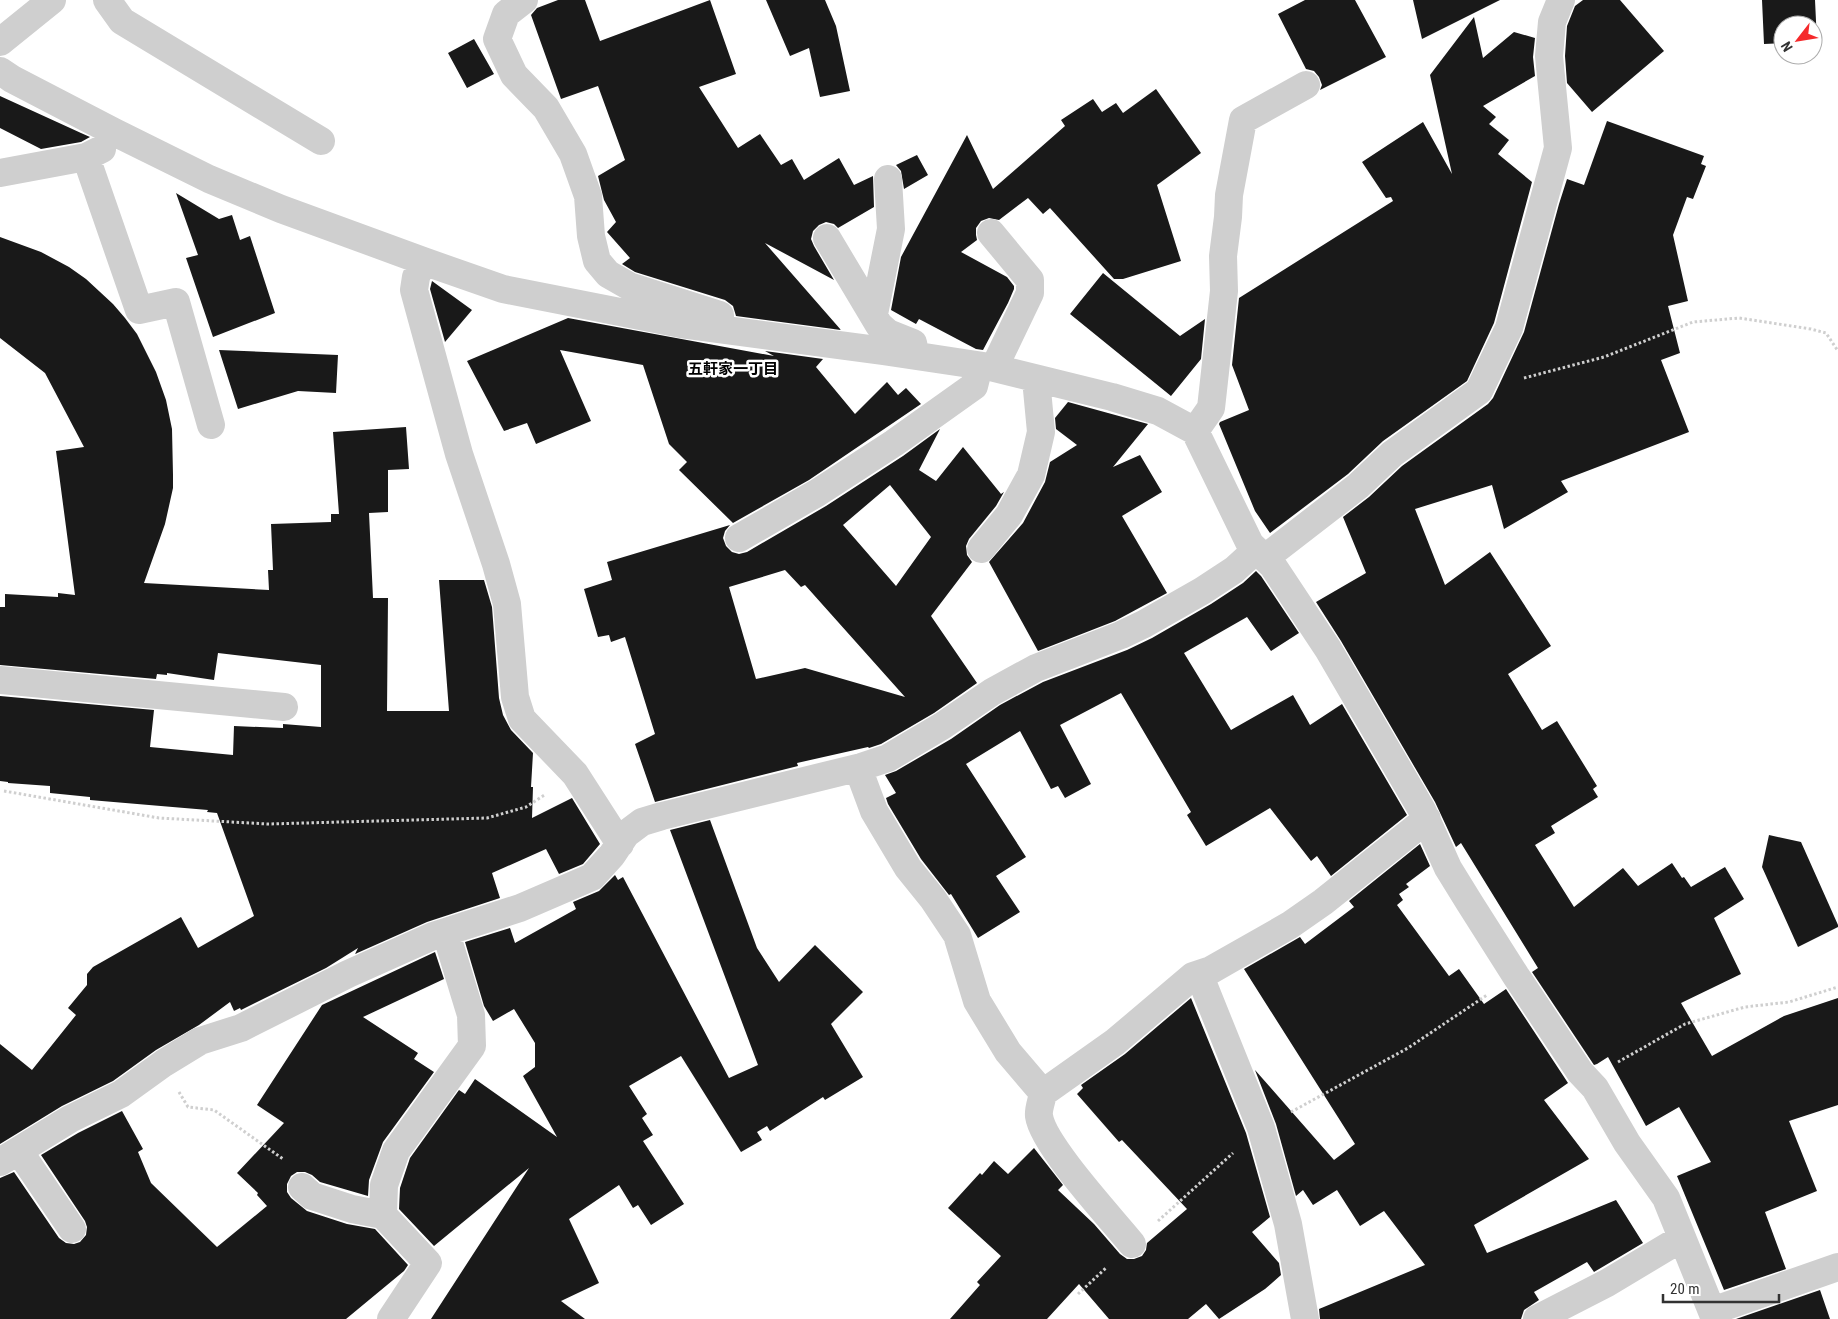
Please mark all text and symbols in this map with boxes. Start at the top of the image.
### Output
north arrow [1773,15,1823,65]
text: N [1778,39,1796,54]
district label: 五軒家一丁目 [688,360,778,378]
scale bar [1663,1272,1779,1304]
text: 20 m [1670,1280,1700,1298]

